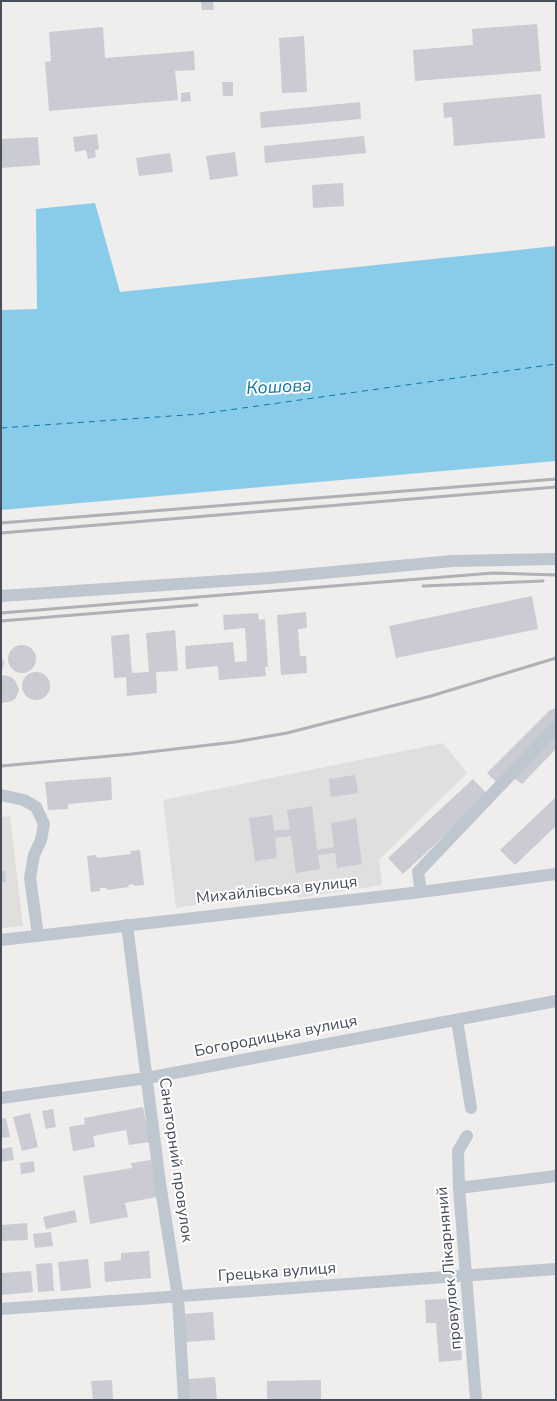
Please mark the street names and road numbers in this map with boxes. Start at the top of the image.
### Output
street label: Михайлівська вулиця [195,873,359,909]
street label: Богородицька вулиця [193,1012,359,1062]
street label: Санаторний провулок [154,1076,196,1244]
street label: провулок Лікарняний [433,1186,467,1350]
street label: Грецька вулиця [217,1259,337,1287]

